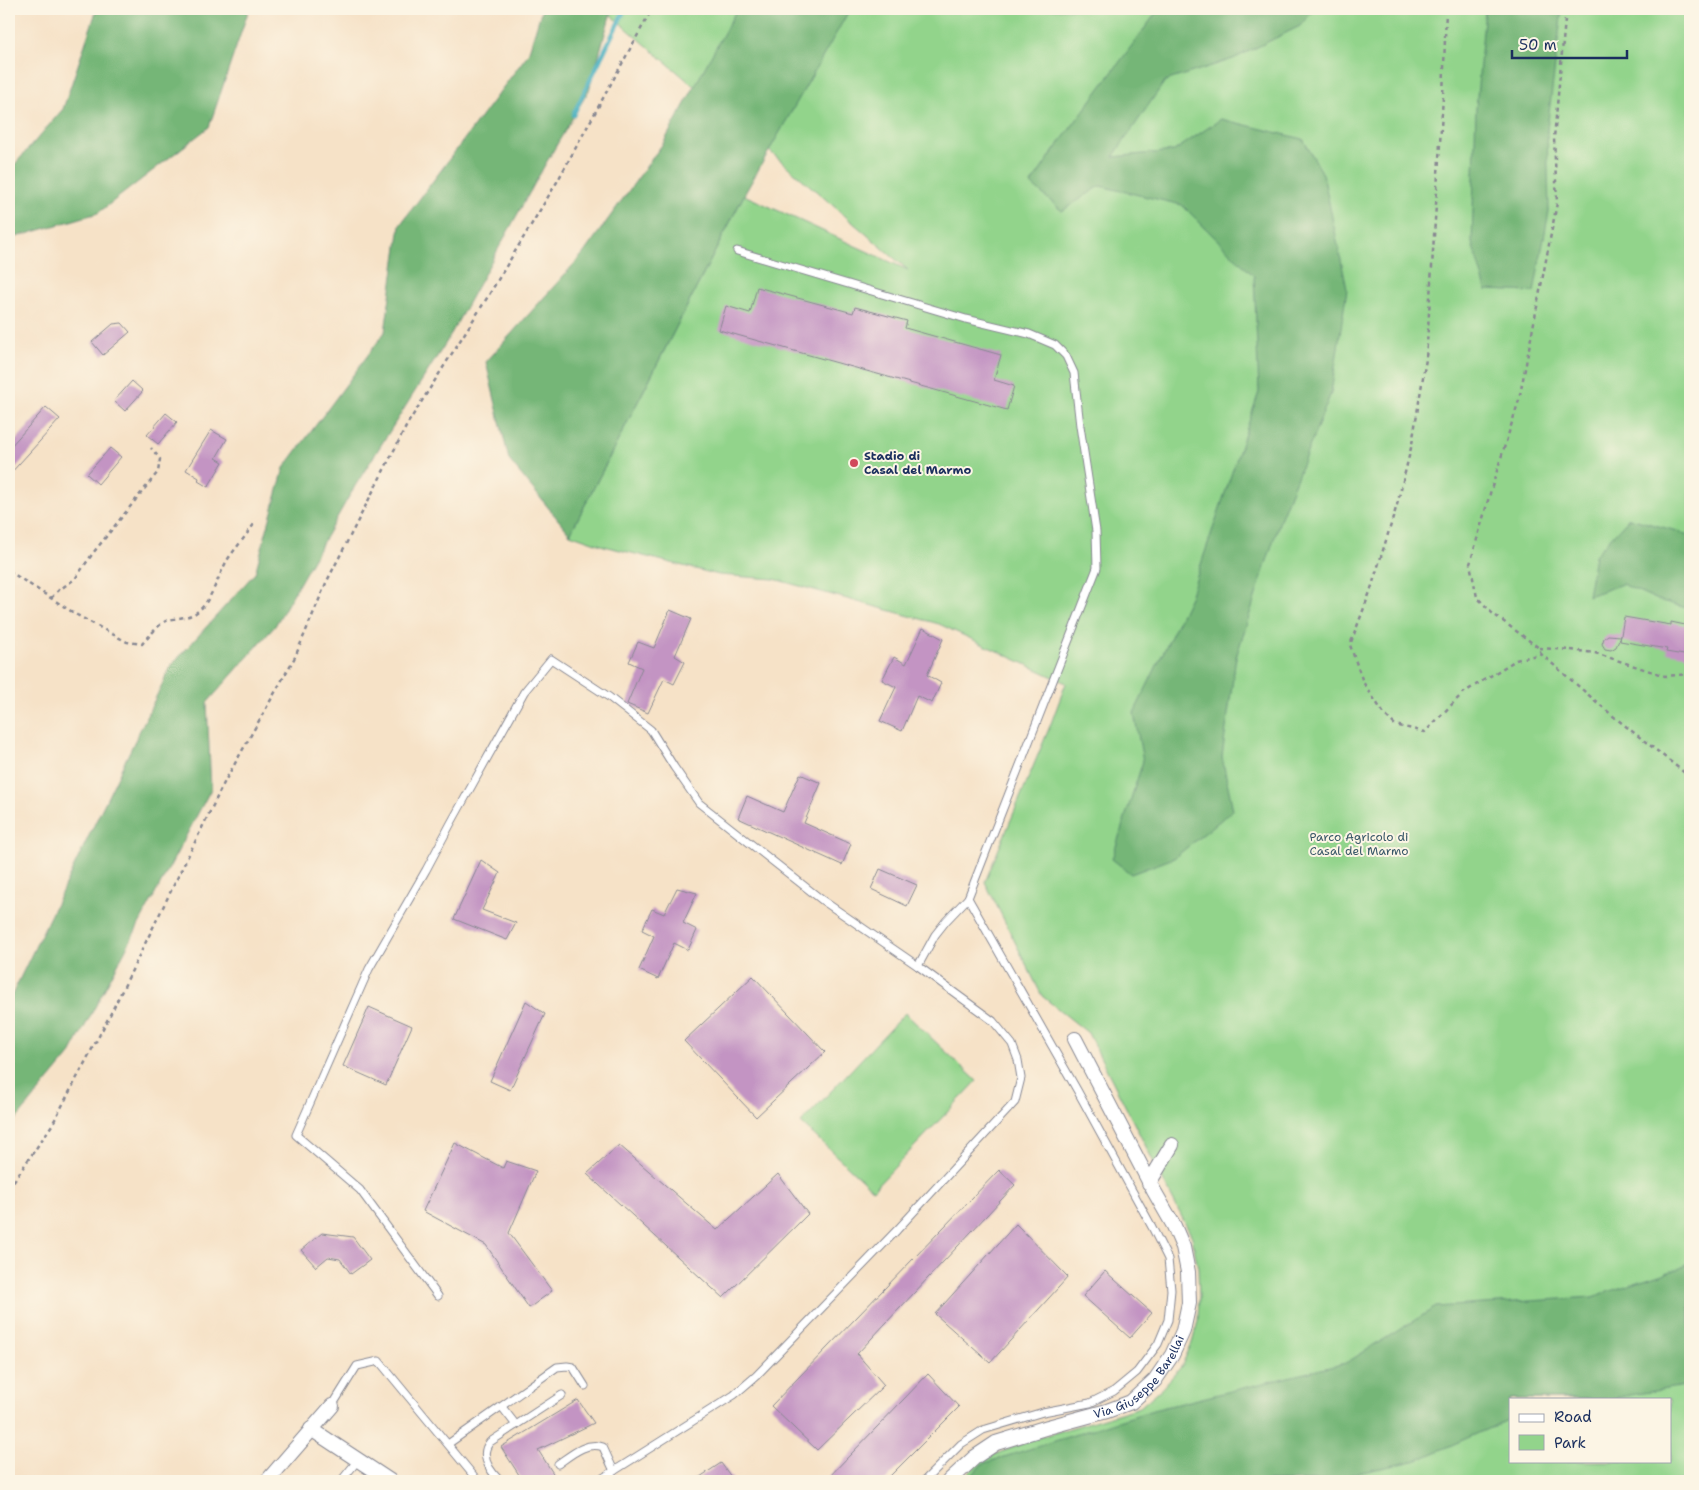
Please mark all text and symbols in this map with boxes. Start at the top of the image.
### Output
scale bar [1512,28,1626,60]
text: 50 m [1519,35,1557,55]
place label: Stadio di Casal del Marmo [864,448,971,478]
marker: Stadio di Casal del Marmo [848,457,860,469]
park label: Parco Agricolo di Casal del Marmo [1309,829,1409,859]
street label: Via Giuseppe Barellai [1092,1333,1188,1422]
legend [1509,1398,1672,1462]
text: Road [1554,1407,1592,1427]
text: Park [1554,1433,1586,1453]

